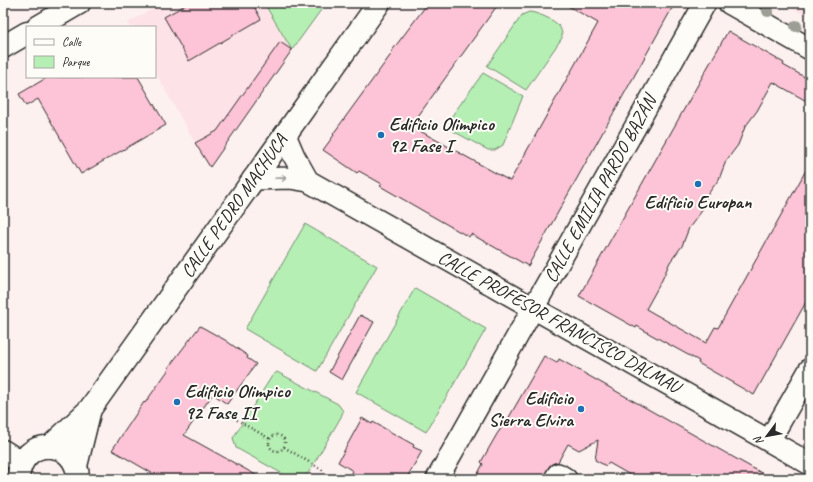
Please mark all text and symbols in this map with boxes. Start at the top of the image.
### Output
legend [26,26,156,78]
text: Calle [62,34,82,50]
text: Parque [62,54,91,70]
street label: CALLE EMILIA PARDO BAZÁN [539,89,663,287]
place label: Edificio Olimpico 92 Fase I [389,112,495,158]
street label: CALLE PEDRO MACHUCA [175,128,293,283]
marker: Edificio Olimpico 92 Fase I [376,130,386,140]
one-way arrow [274,174,287,182]
marker: Edificio Europan [693,179,703,189]
place label: Edificio Europan [644,190,752,214]
street label: CALLE PROFESOR FRANCISCO DALMAU [434,245,687,400]
place label: Edificio Olimpico 92 Fase II [185,379,291,425]
place label: Edificio Sierra Elvira [489,386,574,432]
marker: Edificio Olimpico 92 Fase II [172,397,182,407]
marker: Edificio Sierra Elvira [576,404,586,414]
north arrow [747,416,787,456]
text: N [750,433,766,448]

